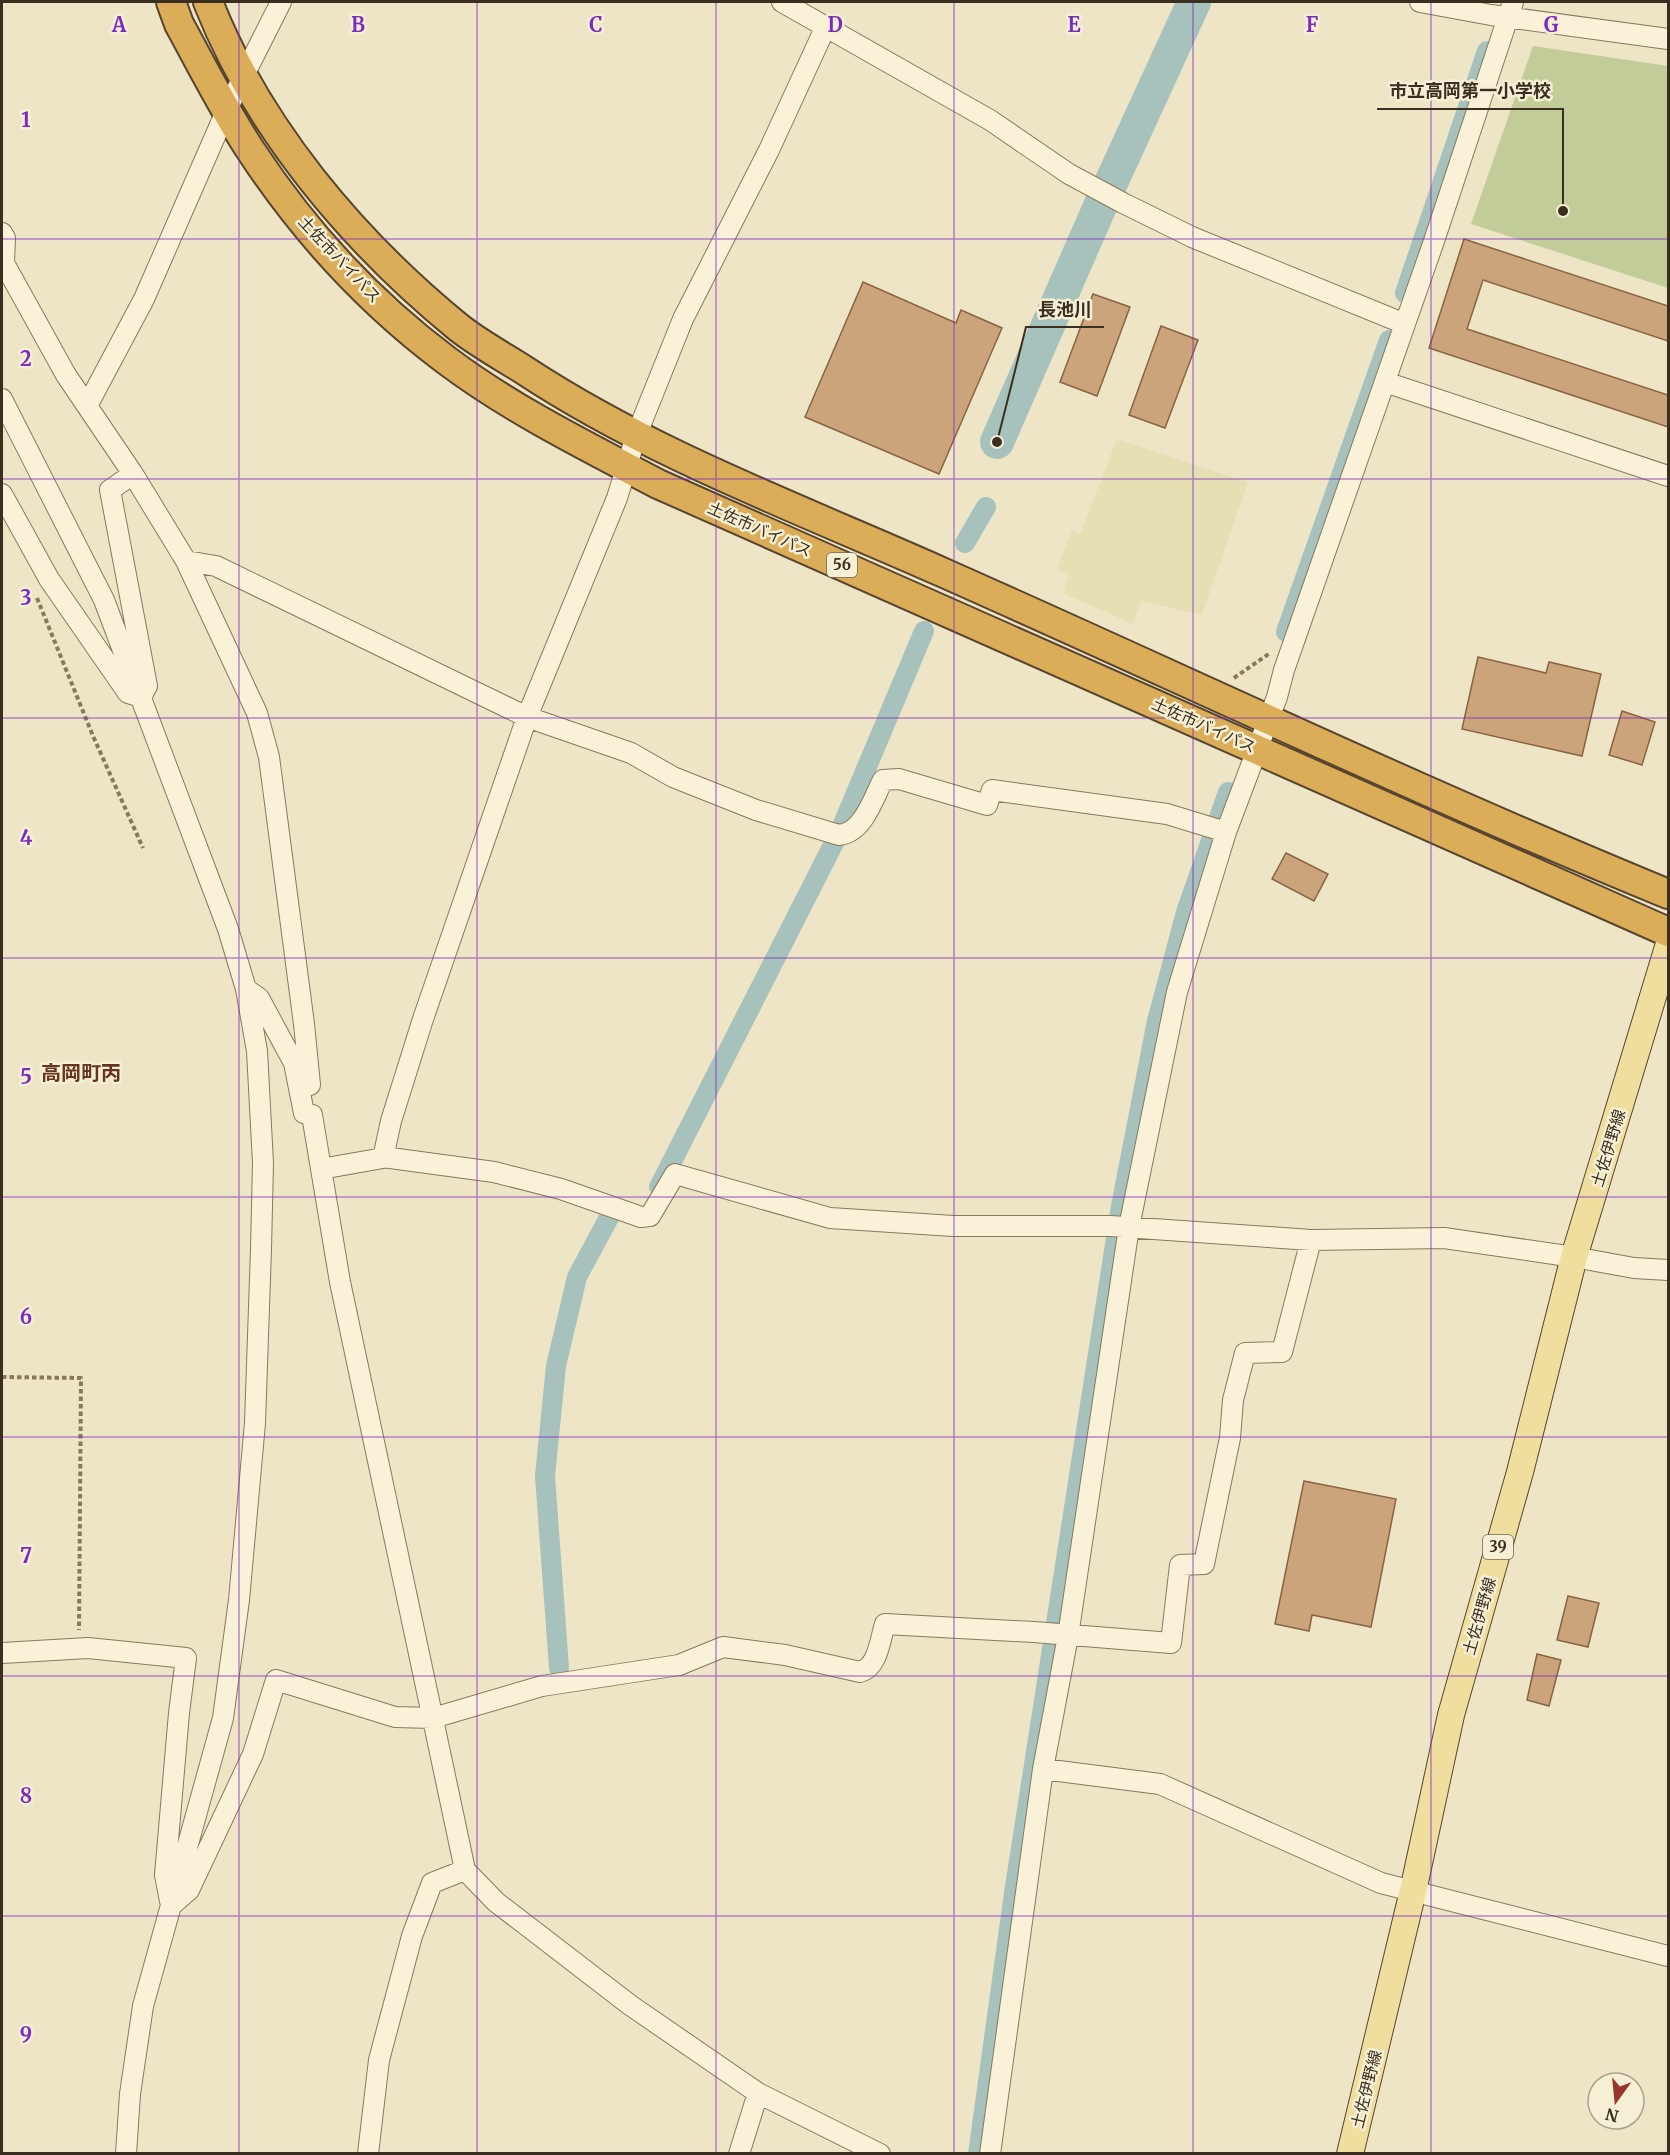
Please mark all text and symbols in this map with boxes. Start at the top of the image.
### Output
text: A [111,12,127,37]
text: B [351,12,365,37]
text: C [589,12,603,37]
text: D [827,12,843,37]
text: E [1067,12,1081,37]
text: F [1306,12,1319,37]
text: G [1544,12,1559,37]
callout: 市立高岡第一小学校 [1377,73,1563,109]
text: 市立高岡第一小学校 [1389,79,1551,102]
text: 1 [21,107,31,132]
street label: 土佐市バイパス [295,211,385,307]
callout: 長池川 [1026,291,1104,327]
text: 長池川 [1038,298,1092,321]
text: 2 [20,346,32,371]
street label: 土佐市バイパス [705,497,815,561]
road number: 56 [827,553,857,577]
text: 3 [20,585,32,610]
street label: 土佐市バイパス [1149,693,1259,757]
text: 4 [20,825,33,850]
district label: 高岡町丙 [41,1060,121,1085]
text: 5 [20,1064,32,1089]
street label: 土佐伊野線 [1587,1107,1629,1189]
text: 6 [20,1304,32,1329]
road number: 39 [1483,1535,1513,1559]
text: 7 [20,1543,32,1568]
street label: 土佐伊野線 [1458,1575,1500,1657]
text: 8 [20,1783,32,1808]
text: 9 [20,2022,32,2047]
street label: 土佐伊野線 [1347,2048,1385,2130]
north arrow [1586,2071,1646,2131]
text: N [1603,2104,1621,2127]

